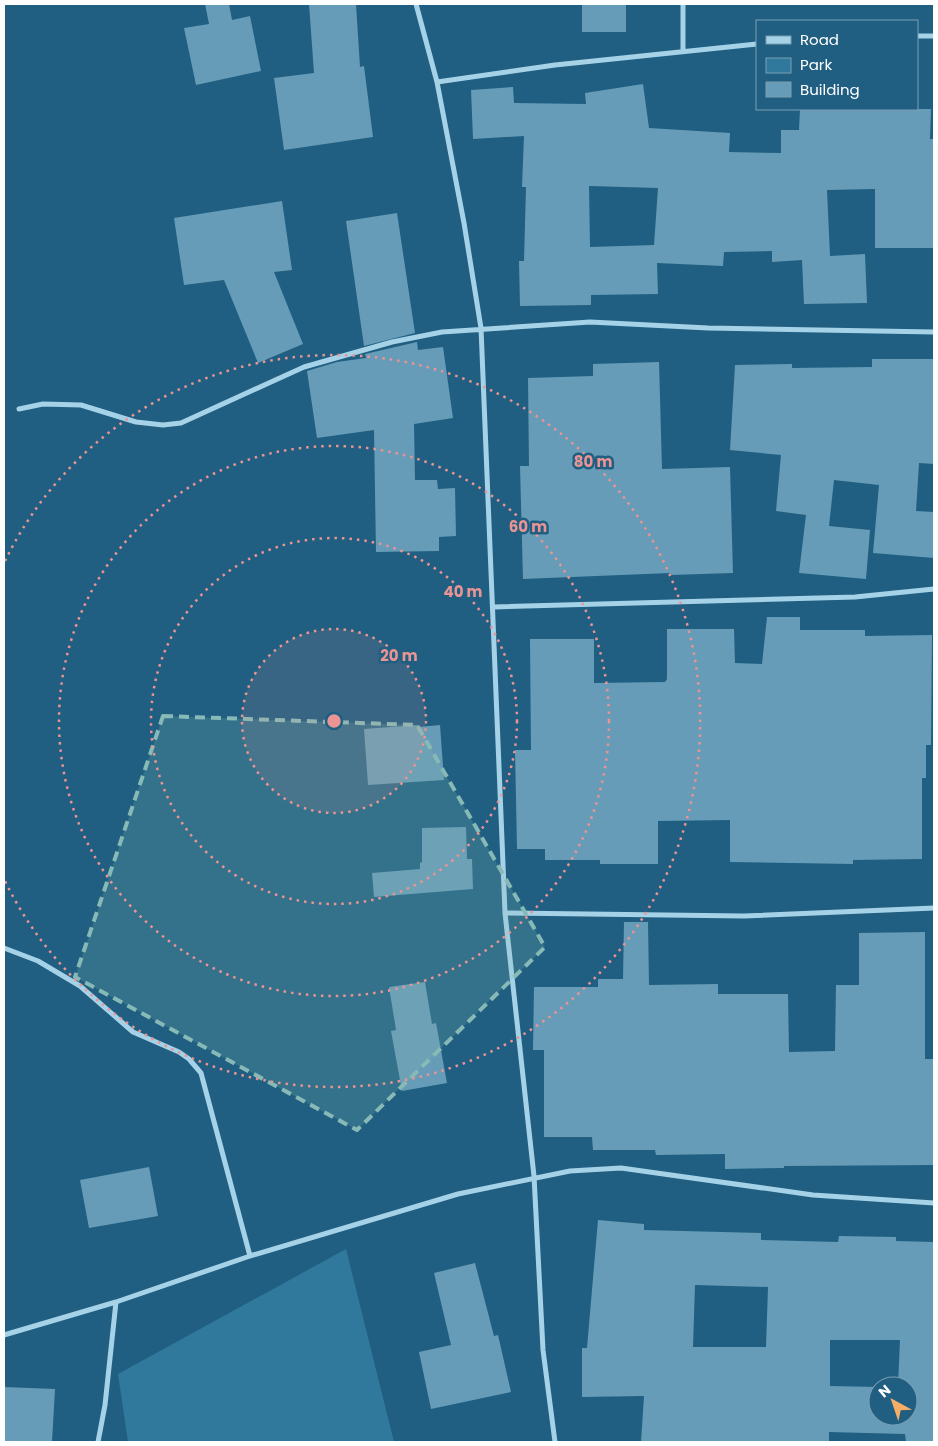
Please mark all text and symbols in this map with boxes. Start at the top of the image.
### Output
legend [756,20,918,110]
text: Road [800,29,839,50]
text: Park [800,54,832,75]
text: Building [800,79,860,100]
text: 80 m [574,451,612,472]
text: 60 m [509,516,547,537]
text: 40 m [443,581,483,602]
text: 20 m [380,645,418,666]
centre of rings [325,712,343,730]
north arrow [868,1376,918,1426]
text: N [874,1380,895,1402]

